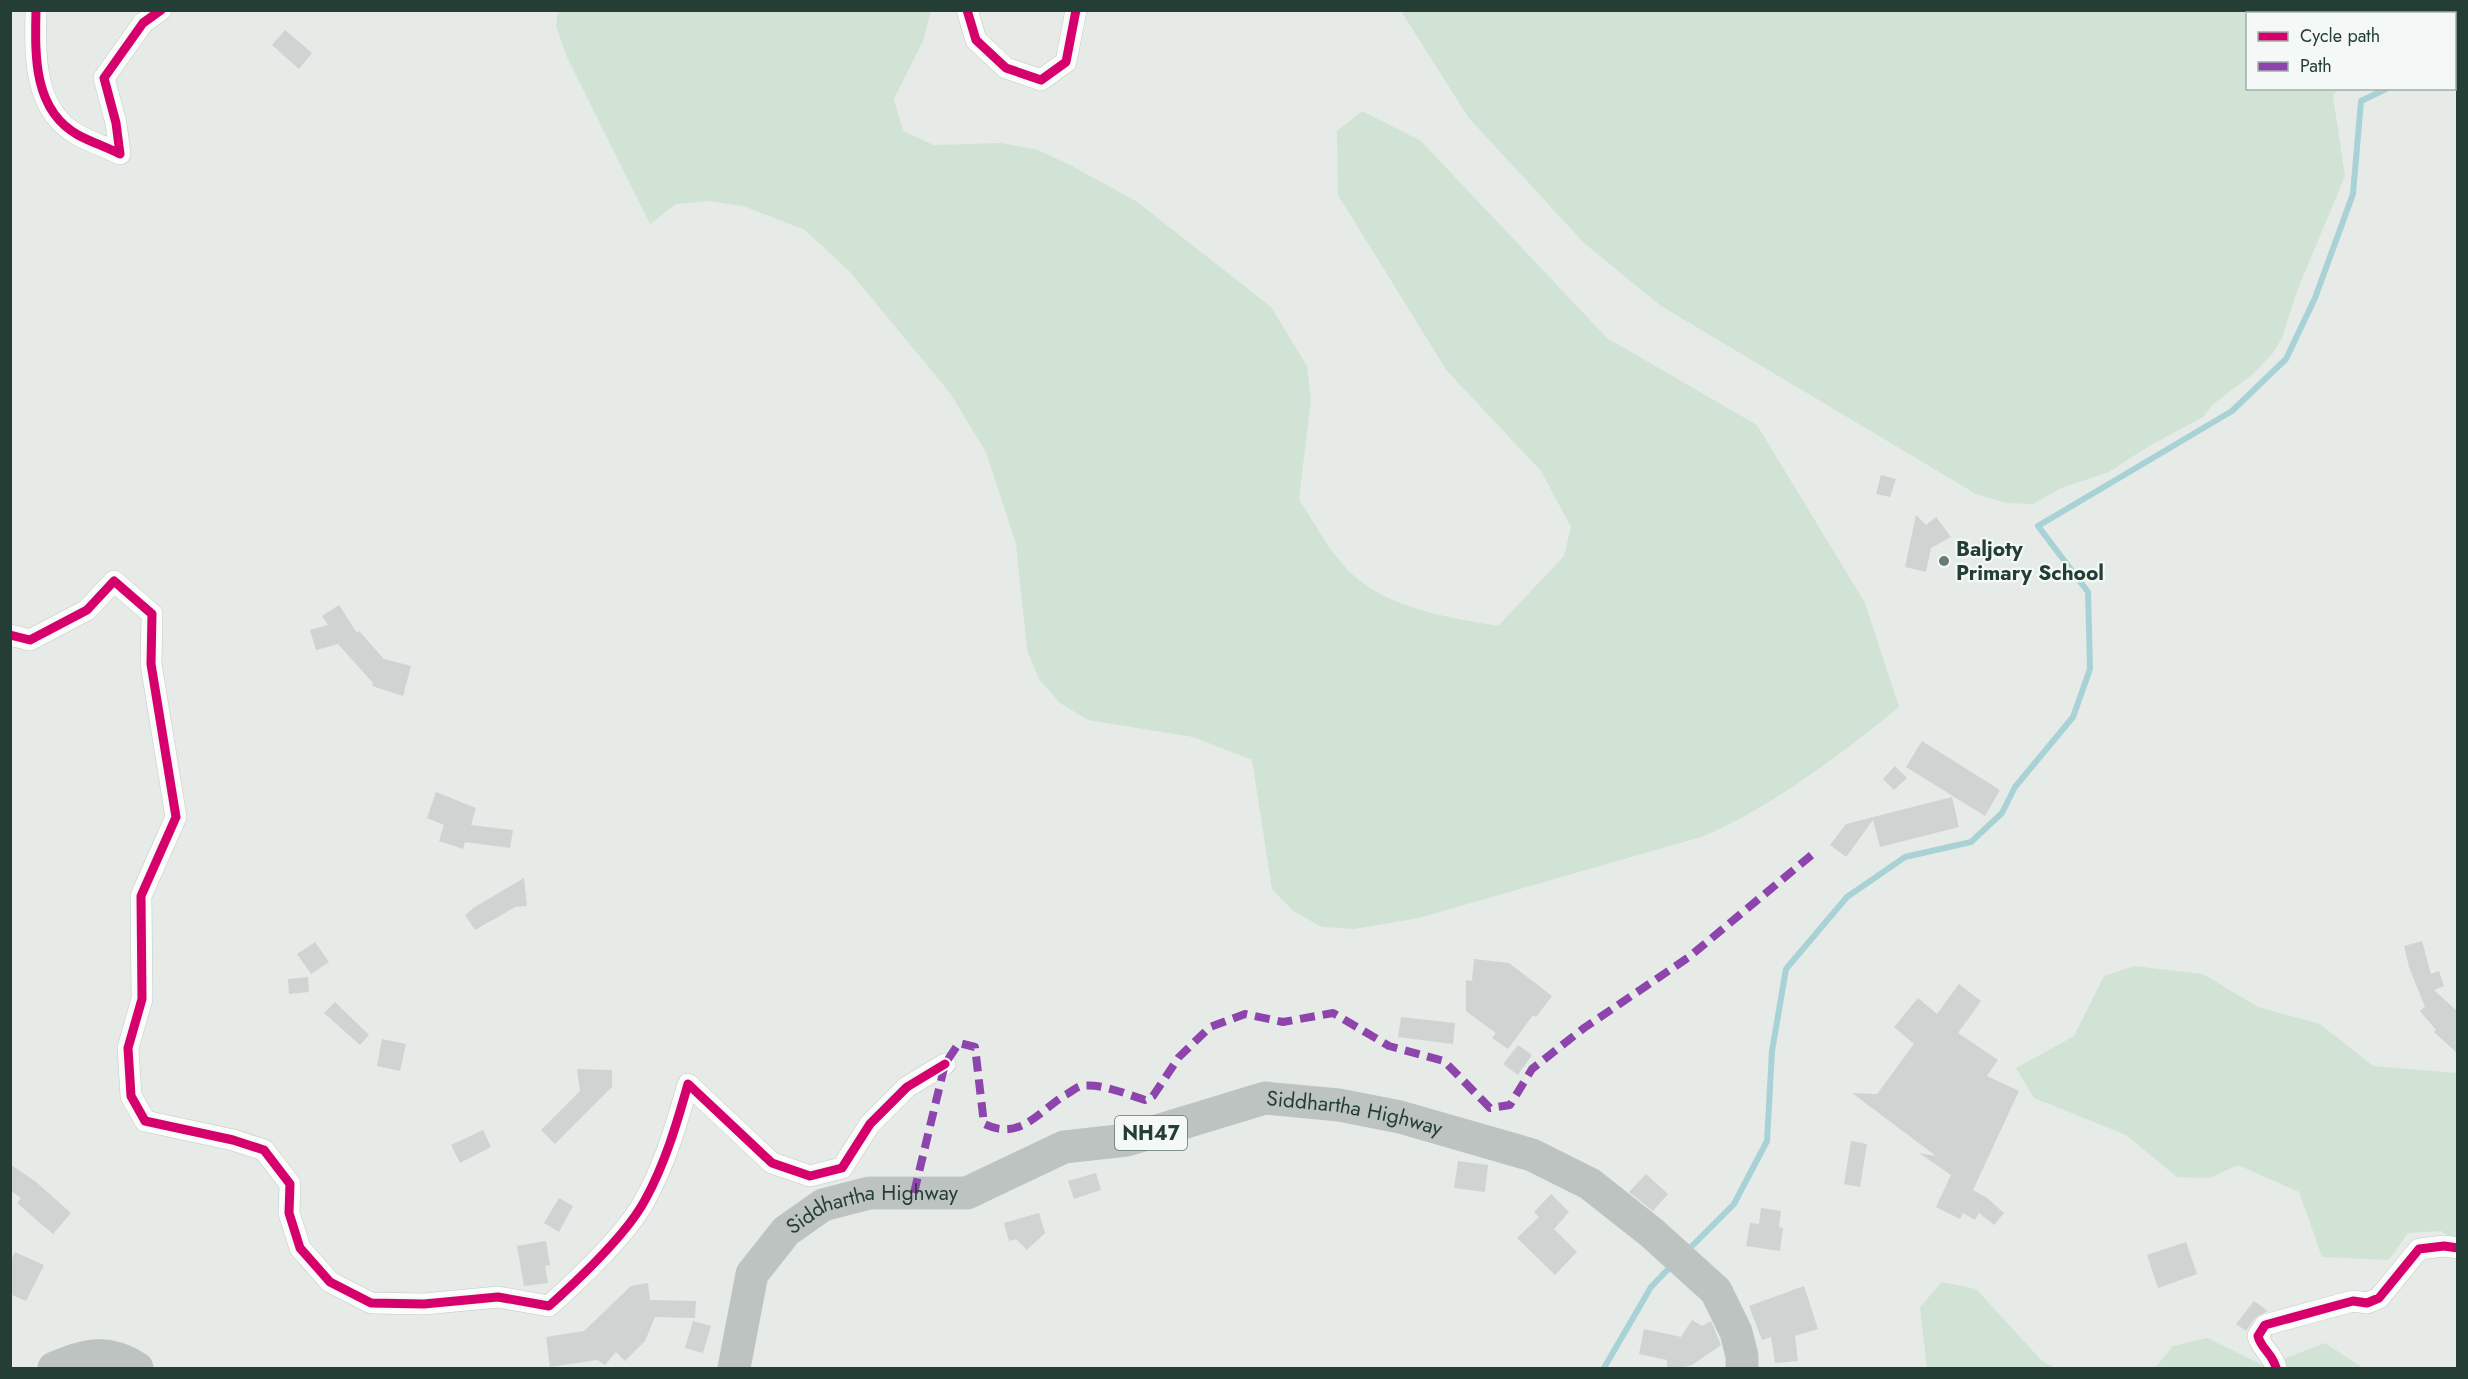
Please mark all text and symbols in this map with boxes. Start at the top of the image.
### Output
legend [2246,12,2456,90]
text: Cycle path [2300,23,2380,49]
text: Path [2300,53,2332,79]
place label: Baljoty Primary School [1956,534,2104,588]
marker: Baljoty Primary School [1937,554,1951,568]
street label: Siddhartha Highway [1265,1083,1447,1144]
road number: NH47 [1115,1116,1187,1150]
street label: Siddhartha Highway [780,1178,959,1241]

